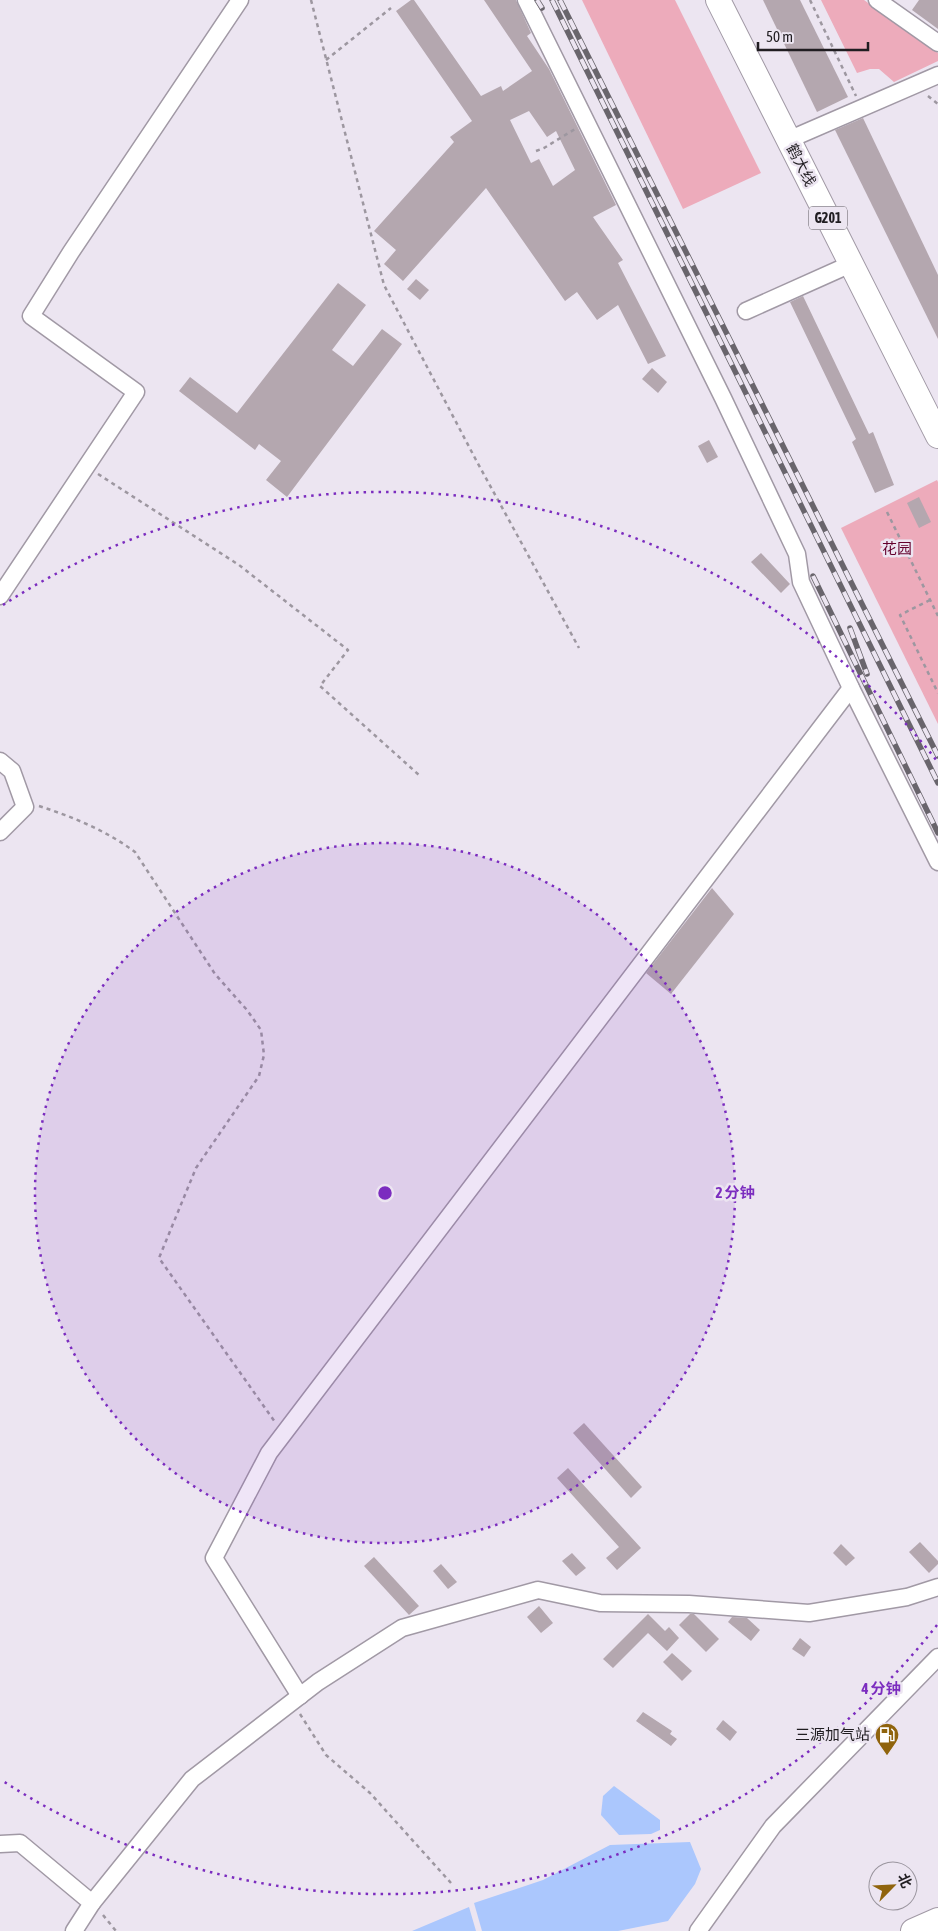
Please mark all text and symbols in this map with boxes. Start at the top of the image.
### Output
scale bar [758,20,868,52]
text: 50 m [766,28,793,45]
street label: 鹤大线 [784,141,819,189]
road number: G201 [809,207,847,230]
park label: 花园 [882,540,912,557]
centre of rings [376,1184,394,1202]
text: 2 分钟 [715,1184,755,1201]
text: 4 分钟 [860,1680,901,1697]
fuel station icon: 三源加气站 [874,1722,900,1756]
place label: 三源加气站 [795,1726,870,1743]
north arrow [868,1861,918,1911]
text: 北 [895,1871,915,1890]

